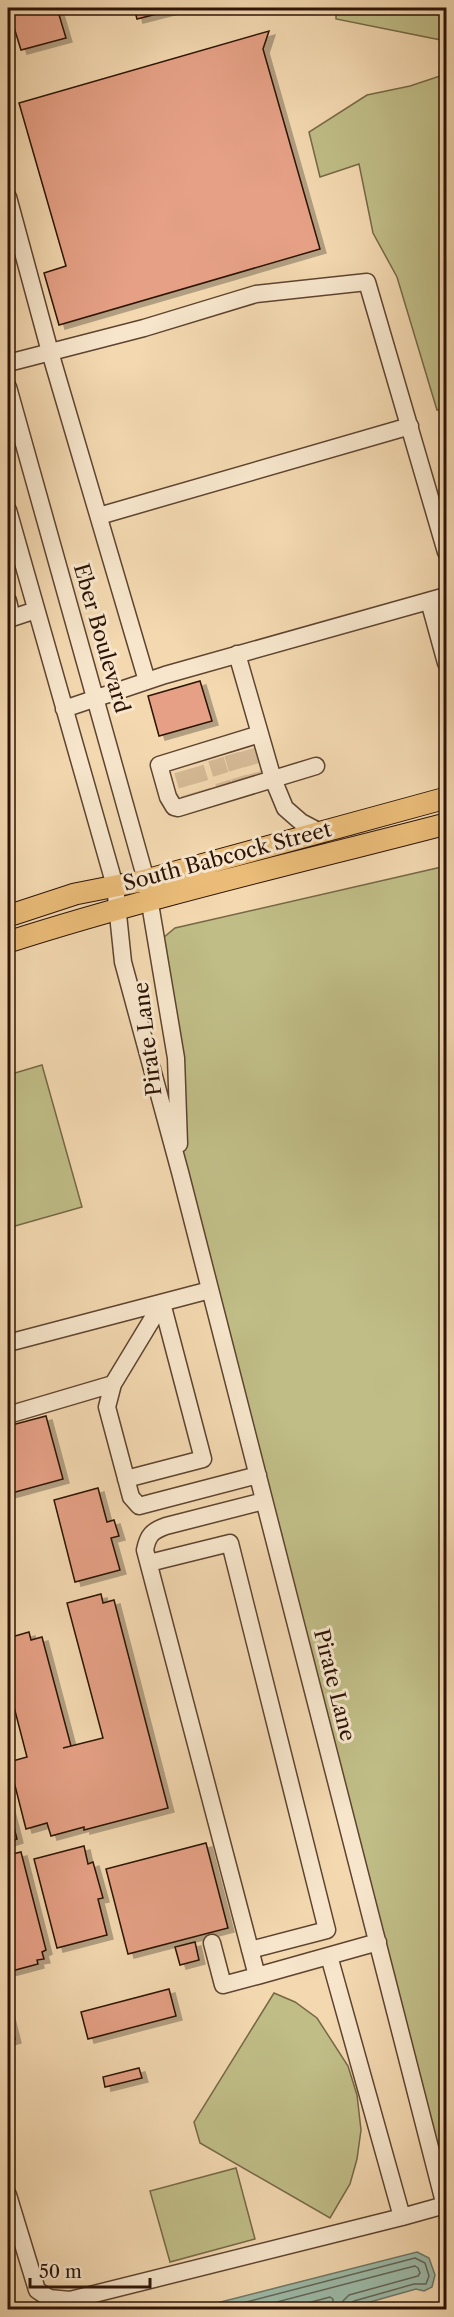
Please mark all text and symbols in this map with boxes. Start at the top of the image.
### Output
street label: Eber Boulevard [69,560,135,716]
street label: South Babcock Street [120,816,334,896]
street label: Pirate Lane [128,981,166,1097]
street label: Pirate Lane [309,1626,361,1744]
scale bar [30,2251,150,2289]
text: 50 m [39,2261,82,2283]

